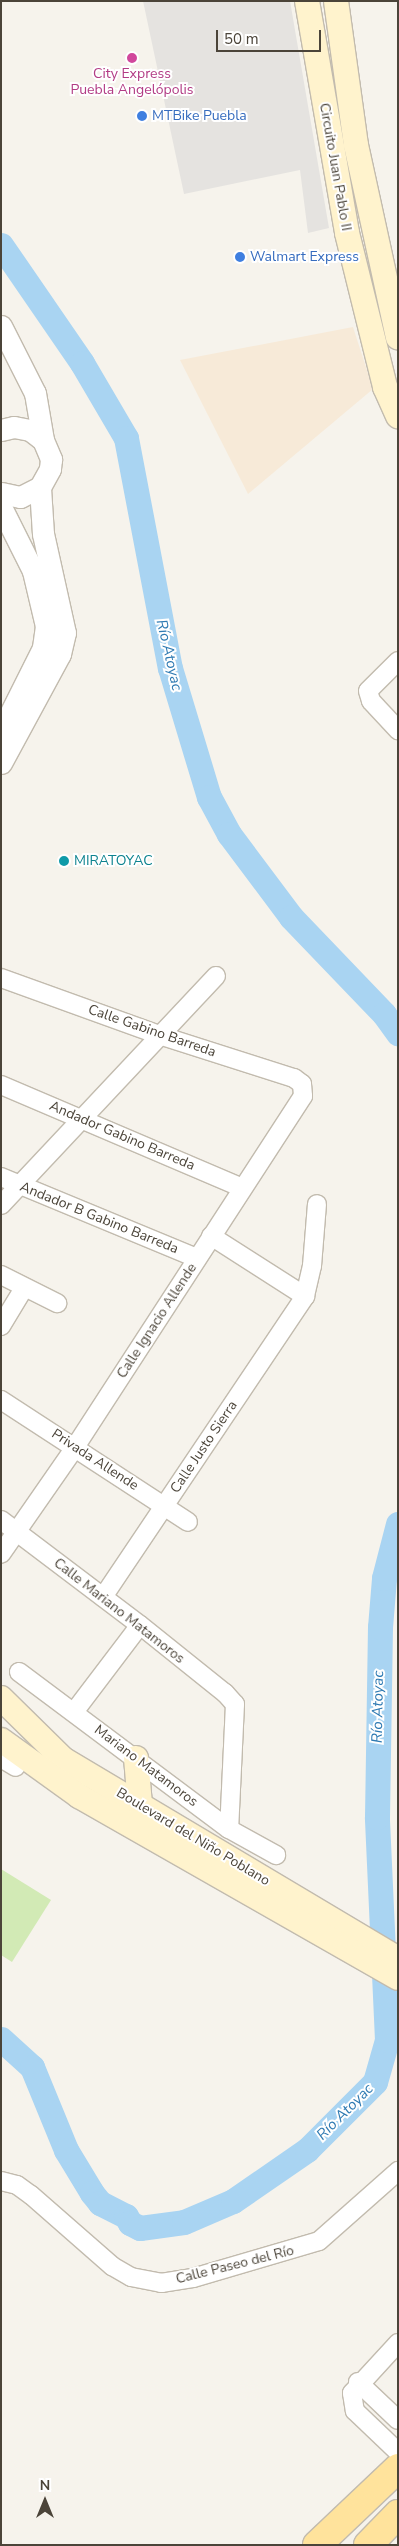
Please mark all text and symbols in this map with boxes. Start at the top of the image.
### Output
scale bar [219,20,324,52]
text: 50 m [224,29,259,49]
marker: City Express Puebla Angelópolis [126,52,138,64]
place label: City Express Puebla Angelópolis [70,66,194,98]
street label: Circuito Juan Pablo II [315,102,355,232]
place label: MTBike Puebla [152,108,247,124]
marker: MTBike Puebla [136,110,148,122]
place label: Walmart Express [250,249,359,265]
marker: Walmart Express [234,251,246,263]
water label: Río Atoyac [152,618,186,692]
place label: MIRATOYAC [74,853,153,869]
marker: MIRATOYAC [58,855,70,867]
street label: Calle Gabino Barreda [86,1001,218,1061]
street label: Andador Gabino Barreda [47,1098,197,1174]
street label: Andador B Gabino Barreda [17,1178,181,1258]
street label: Calle Ignacio Allende [114,1260,200,1382]
street label: Calle Justo Sierra [167,1398,241,1496]
street label: Privada Allende [48,1426,142,1494]
street label: Calle Mariano Matamoros [50,1555,188,1667]
water label: Río Atoyac [368,1671,388,1743]
street label: Mariano Matamoros [91,1722,201,1810]
street label: Boulevard del Niño Poblano [113,1785,273,1889]
water label: Río Atoyac [313,2080,377,2144]
street label: Calle Paseo del Río [174,2242,296,2288]
north arrow [20,2476,70,2526]
text: N [40,2476,50,2495]

